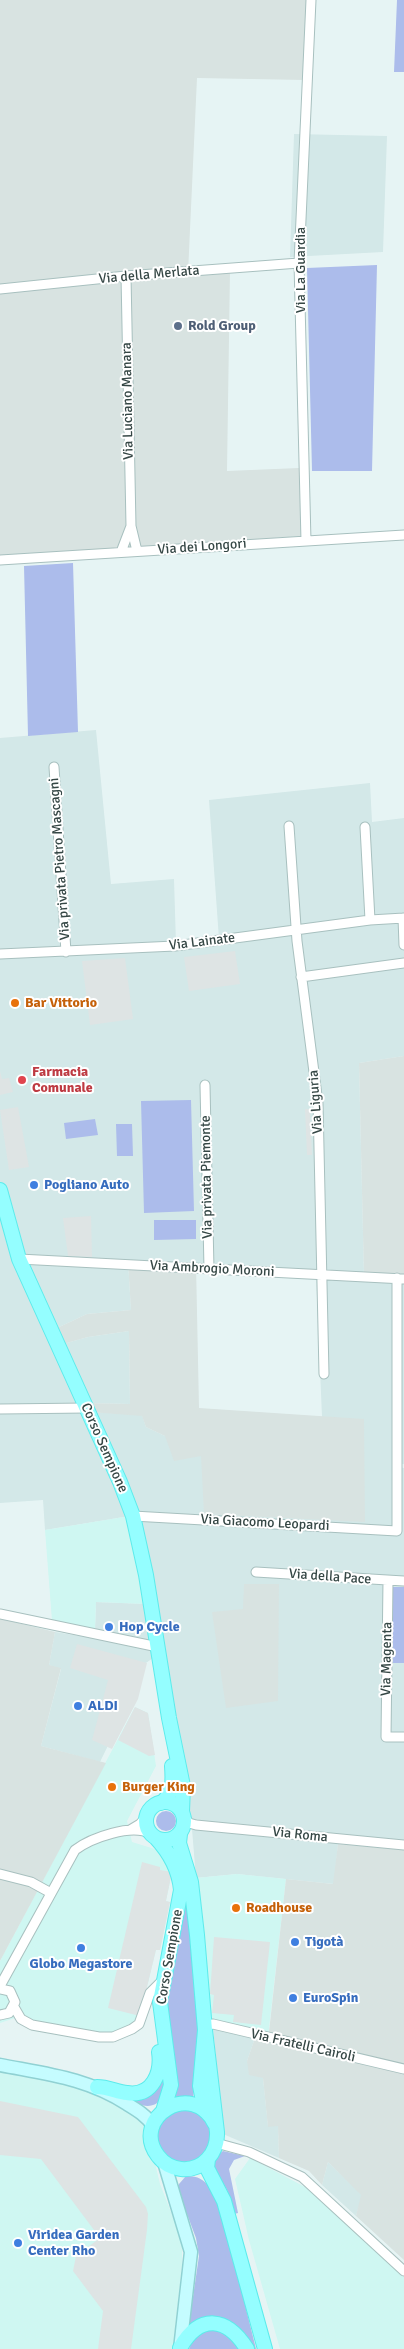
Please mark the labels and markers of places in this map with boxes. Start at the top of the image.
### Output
place label: Rold Group [188,318,256,334]
marker: Rold Group [172,320,184,332]
place label: Bar Vittorio [25,995,97,1011]
marker: Bar Vittorio [9,997,21,1009]
place label: Farmacia Comunale [32,1064,93,1096]
marker: Farmacia Comunale [16,1074,28,1086]
place label: Pogliano Auto [44,1177,129,1193]
marker: Pogliano Auto [28,1179,40,1191]
place label: Hop Cycle [119,1619,180,1635]
marker: Hop Cycle [103,1621,115,1633]
place label: ALDI [88,1698,118,1714]
marker: ALDI [72,1700,84,1712]
place label: Burger King [122,1779,195,1795]
marker: Burger King [106,1781,118,1793]
place label: Roadhouse [246,1900,312,1916]
marker: Roadhouse [230,1902,242,1914]
place label: Tigotà [305,1934,344,1950]
marker: Tigotà [289,1936,301,1948]
marker: Globo Megastore [75,1942,87,1954]
place label: Globo Megastore [30,1956,132,1972]
place label: EuroSpin [303,1990,358,2006]
marker: EuroSpin [287,1992,299,2004]
place label: Viridea Garden Center Rho [28,2227,119,2260]
marker: Viridea Garden Center Rho [12,2237,24,2249]

